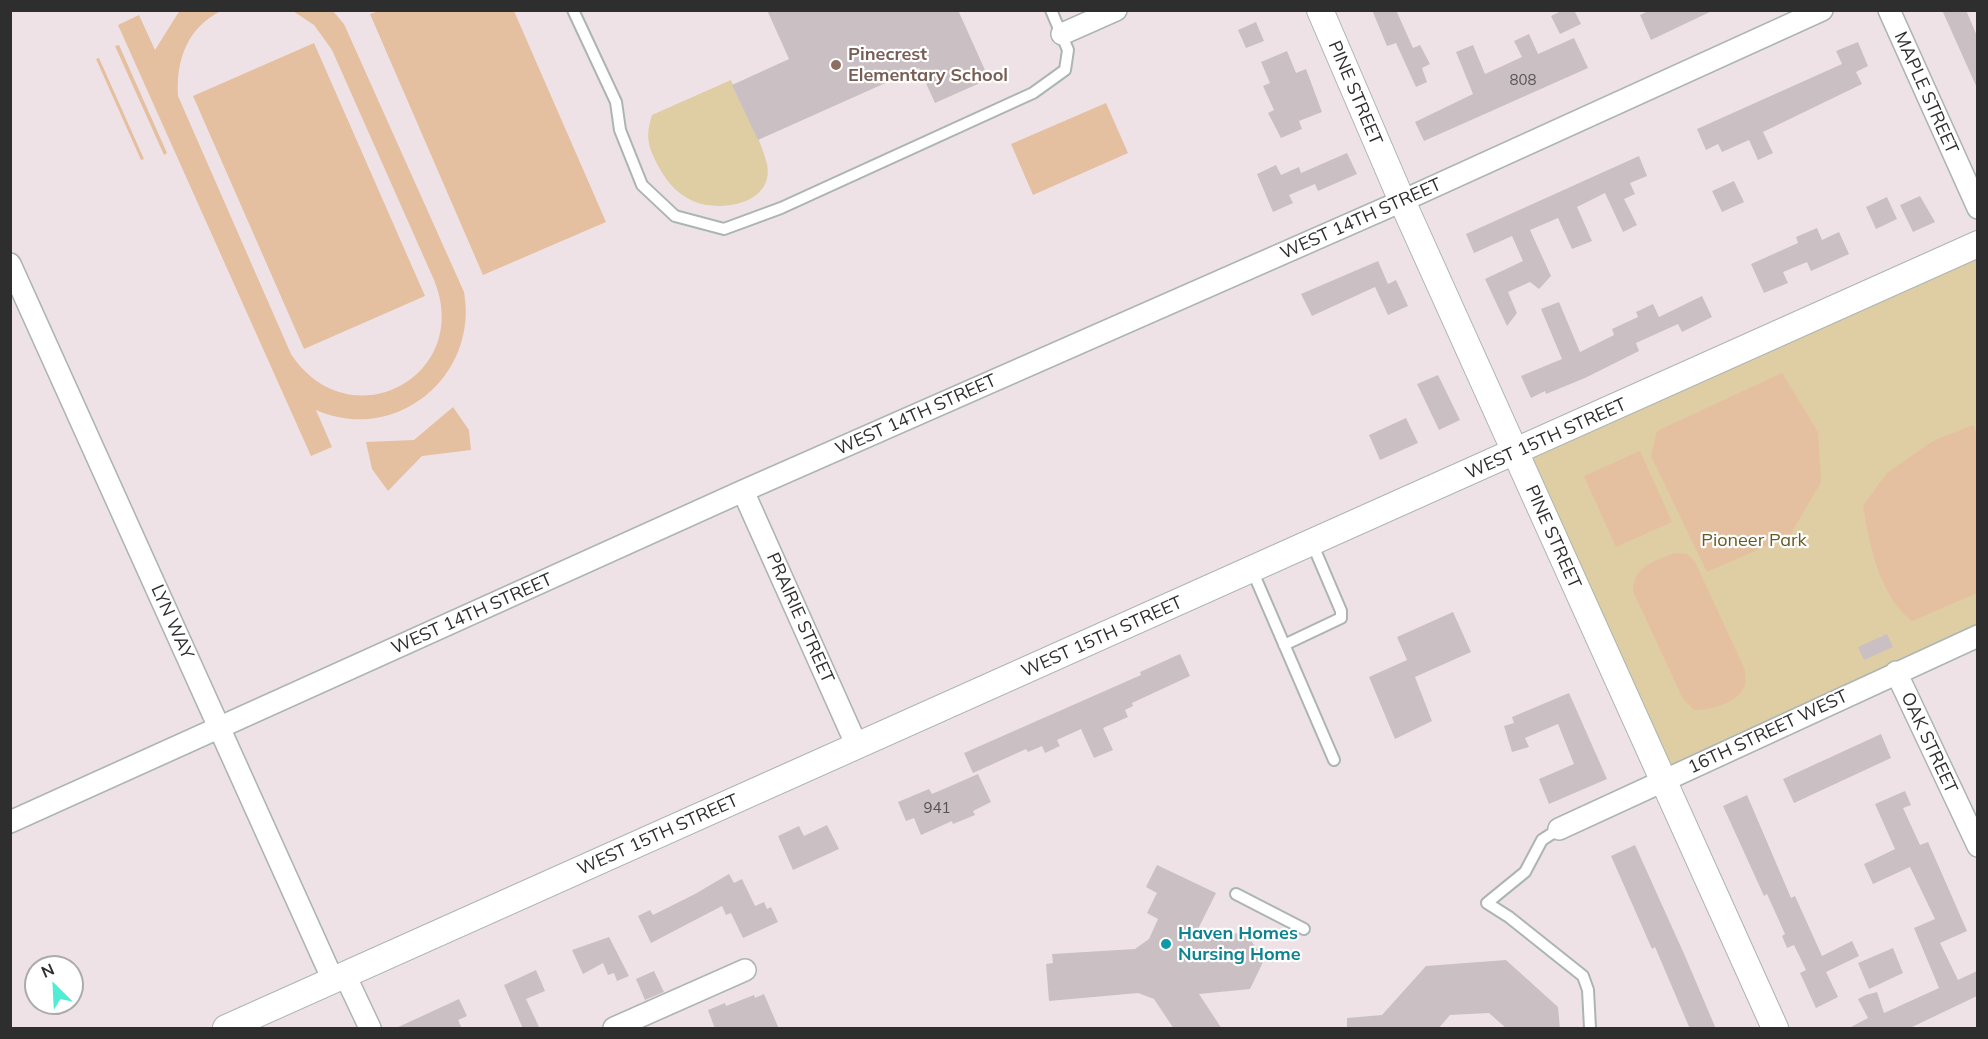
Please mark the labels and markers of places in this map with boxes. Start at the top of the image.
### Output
place label: Pinecrest Elementary School [848,44,1008,86]
marker: Pinecrest Elementary School [829,58,843,72]
place label: Haven Homes Nursing Home [1178,923,1301,966]
marker: Haven Homes Nursing Home [1159,937,1173,951]

